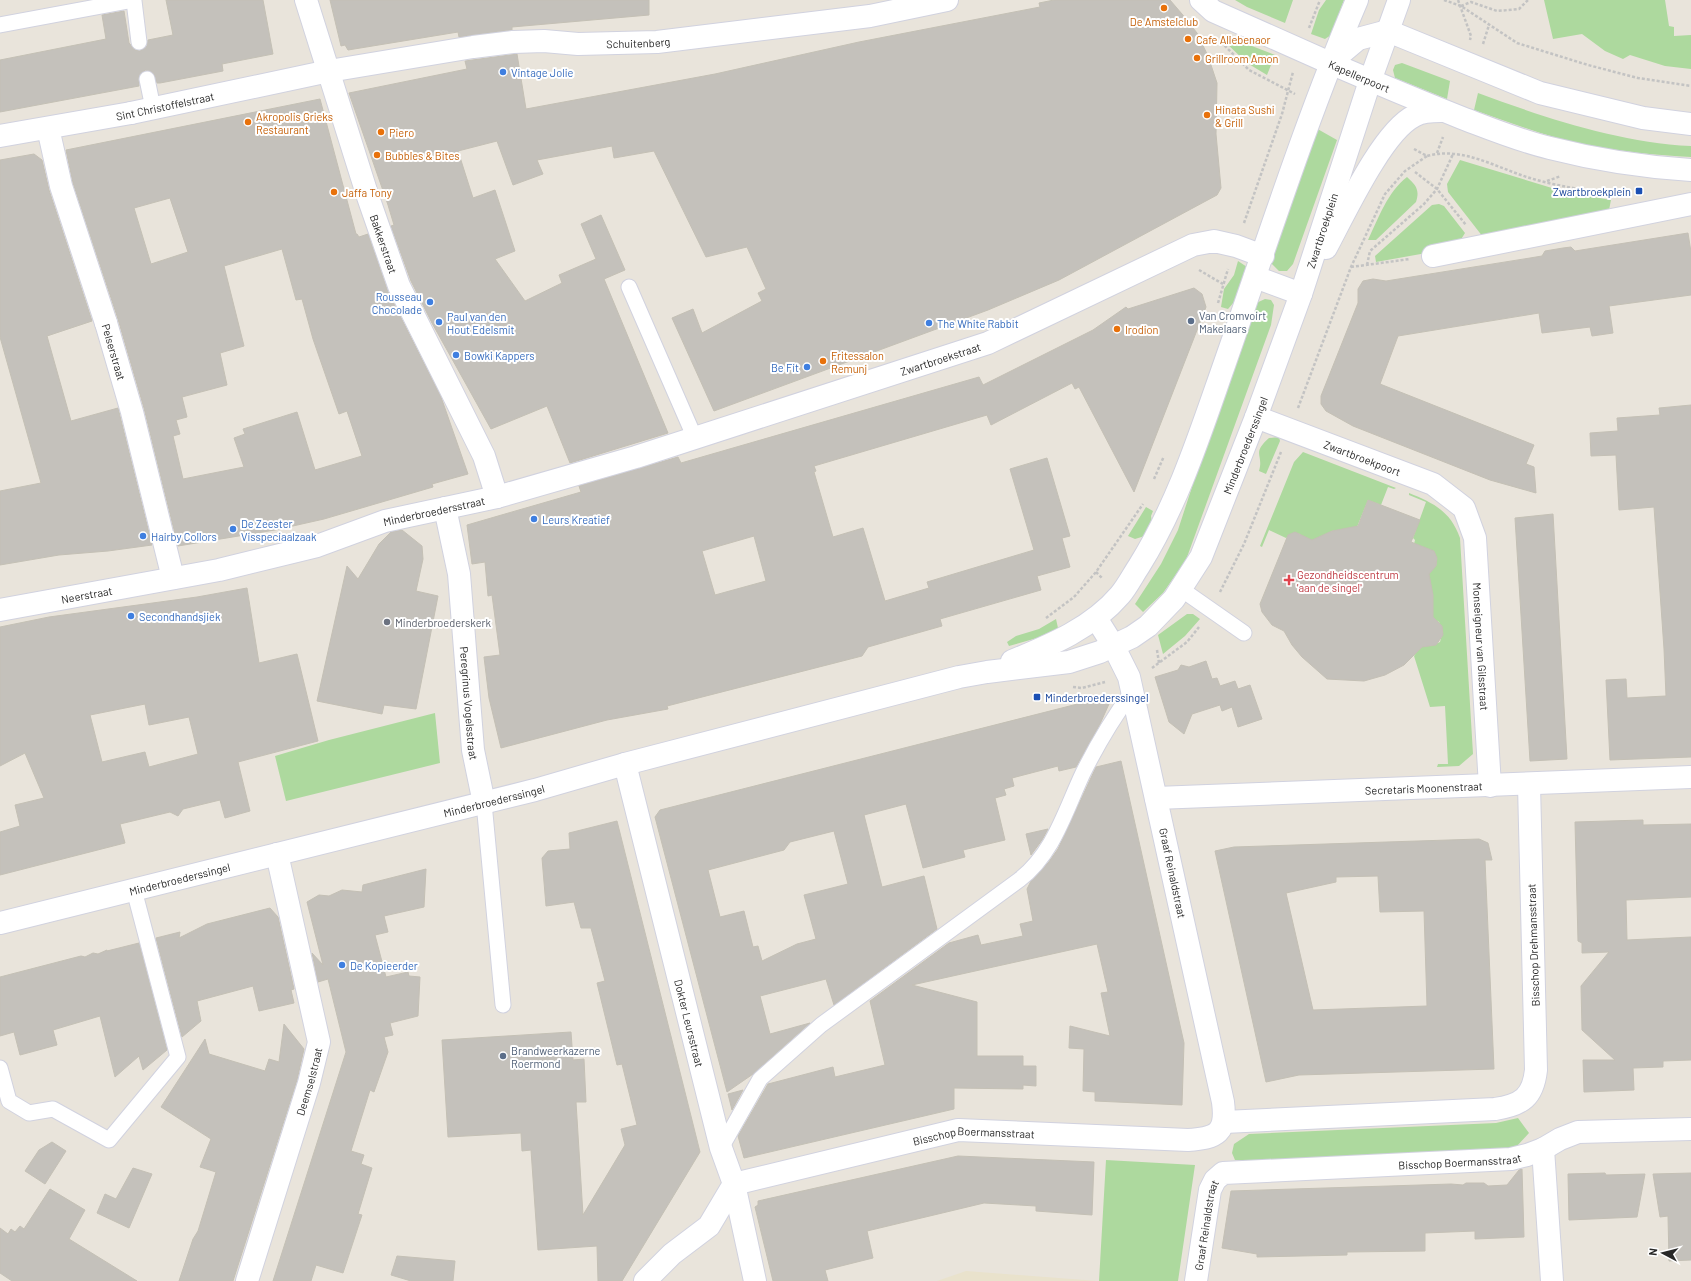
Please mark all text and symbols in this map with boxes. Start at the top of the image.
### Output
marker: De Amstelclub [1159,3,1169,13]
place label: De Amstelclub [1130,15,1198,28]
place label: Cafe Allebenaor [1196,33,1271,46]
street label: Schuitenberg [606,34,671,50]
marker: Cafe Allebenaor [1183,34,1193,44]
place label: Grillroom Amon [1205,52,1279,65]
marker: Grillroom Amon [1192,53,1202,63]
street label: Kapellerpoort [1327,57,1392,94]
place label: Vintage Jolie [511,66,573,79]
marker: Vintage Jolie [498,67,508,77]
street label: Sint Christoffelstraat [115,89,215,123]
place label: Hinata Sushi & Grill [1215,103,1275,129]
place label: Akropolis Grieks Restaurant [256,110,333,136]
marker: Hinata Sushi & Grill [1202,110,1212,120]
marker: Akropolis Grieks Restaurant [243,117,253,127]
place label: Piero [389,126,414,139]
marker: Piero [376,127,386,137]
place label: Bubbles & Bites [385,149,459,162]
marker: Bubbles & Bites [372,150,382,160]
place label: Zwartbroekplein [1553,185,1631,198]
place label: Jaffa Tony [342,186,392,199]
marker: Zwartbroekplein [1634,186,1644,196]
marker: Jaffa Tony [329,187,339,197]
street label: Zwartbroekplein [1303,191,1340,270]
street label: Bakkerstraat [368,212,401,275]
place label: Rousseau Chocolade [372,290,422,316]
marker: Rousseau Chocolade [425,297,435,307]
place label: Van Cromvoirt Makelaars [1199,309,1266,335]
place label: Paul van den Hout Edelsmit [447,310,515,336]
marker: Van Cromvoirt Makelaars [1186,316,1196,326]
marker: Paul van den Hout Edelsmit [434,317,444,327]
place label: The White Rabbit [937,317,1019,330]
marker: The White Rabbit [924,318,934,328]
street label: Pelserstraat [100,322,129,382]
place label: Irodion [1125,323,1159,336]
marker: Irodion [1112,324,1122,334]
street label: Zwartbroekstraat [899,339,982,377]
place label: Bowki Kappers [464,349,535,362]
place label: Fritessalon Remunj [831,349,884,375]
marker: Bowki Kappers [451,350,461,360]
marker: Fritessalon Remunj [818,356,828,366]
place label: Be Fit [771,361,799,374]
marker: Be Fit [802,362,812,372]
street label: Minderbroederssingel [1220,395,1269,496]
street label: Zwartbroekpoort [1322,437,1403,478]
street label: Minderbroedersstraat [382,493,486,528]
place label: Leurs Kreatief [542,513,610,526]
marker: Leurs Kreatief [529,514,539,524]
place label: De Zeester Visspeciaalzaak [241,517,317,543]
marker: De Zeester Visspeciaalzaak [228,524,238,534]
place label: Hairby Collors [151,530,217,543]
marker: Hairby Collors [138,531,148,541]
place label: Gezondheidscentrum 'aan de singel' [1297,568,1399,594]
marker: Gezondheidscentrum 'aan de singel' [1284,575,1294,585]
street label: Monseigneur van Gilsstraat [1471,582,1492,711]
street label: Neerstraat [60,583,113,605]
place label: Secondhandsjiek [139,610,221,623]
marker: Secondhandsjiek [126,611,136,621]
place label: Minderbroederskerk [395,616,492,629]
marker: Minderbroederskerk [382,617,392,627]
street label: Peregrinus Vogelsstraat [458,646,481,761]
place label: Minderbroederssingel [1045,691,1148,704]
marker: Minderbroederssingel [1032,692,1042,702]
street label: Secretaris Moonenstraat [1365,779,1483,796]
street label: Minderbroederssingel [442,781,546,819]
street label: Graaf Reinaldstraat [1157,827,1189,919]
street label: Minderbroederssingel [128,860,231,897]
street label: Bisschop Drehmansstraat [1524,883,1542,1007]
place label: De Kopieerder [350,959,418,972]
marker: De Kopieerder [337,960,347,970]
street label: Dokter Leursstraat [673,978,707,1068]
place label: Brandweerkazerne Roermond [511,1044,600,1070]
street label: Deemselstraat [293,1046,324,1117]
marker: Brandweerkazerne Roermond [498,1051,508,1061]
street label: Bisschop Boermansstraat [911,1123,1035,1147]
street label: Bisschop Boermansstraat [1398,1150,1523,1171]
street label: Graaf Reinaldstraat [1191,1177,1221,1271]
north arrow [1643,1233,1683,1273]
text: N [1646,1247,1659,1256]

